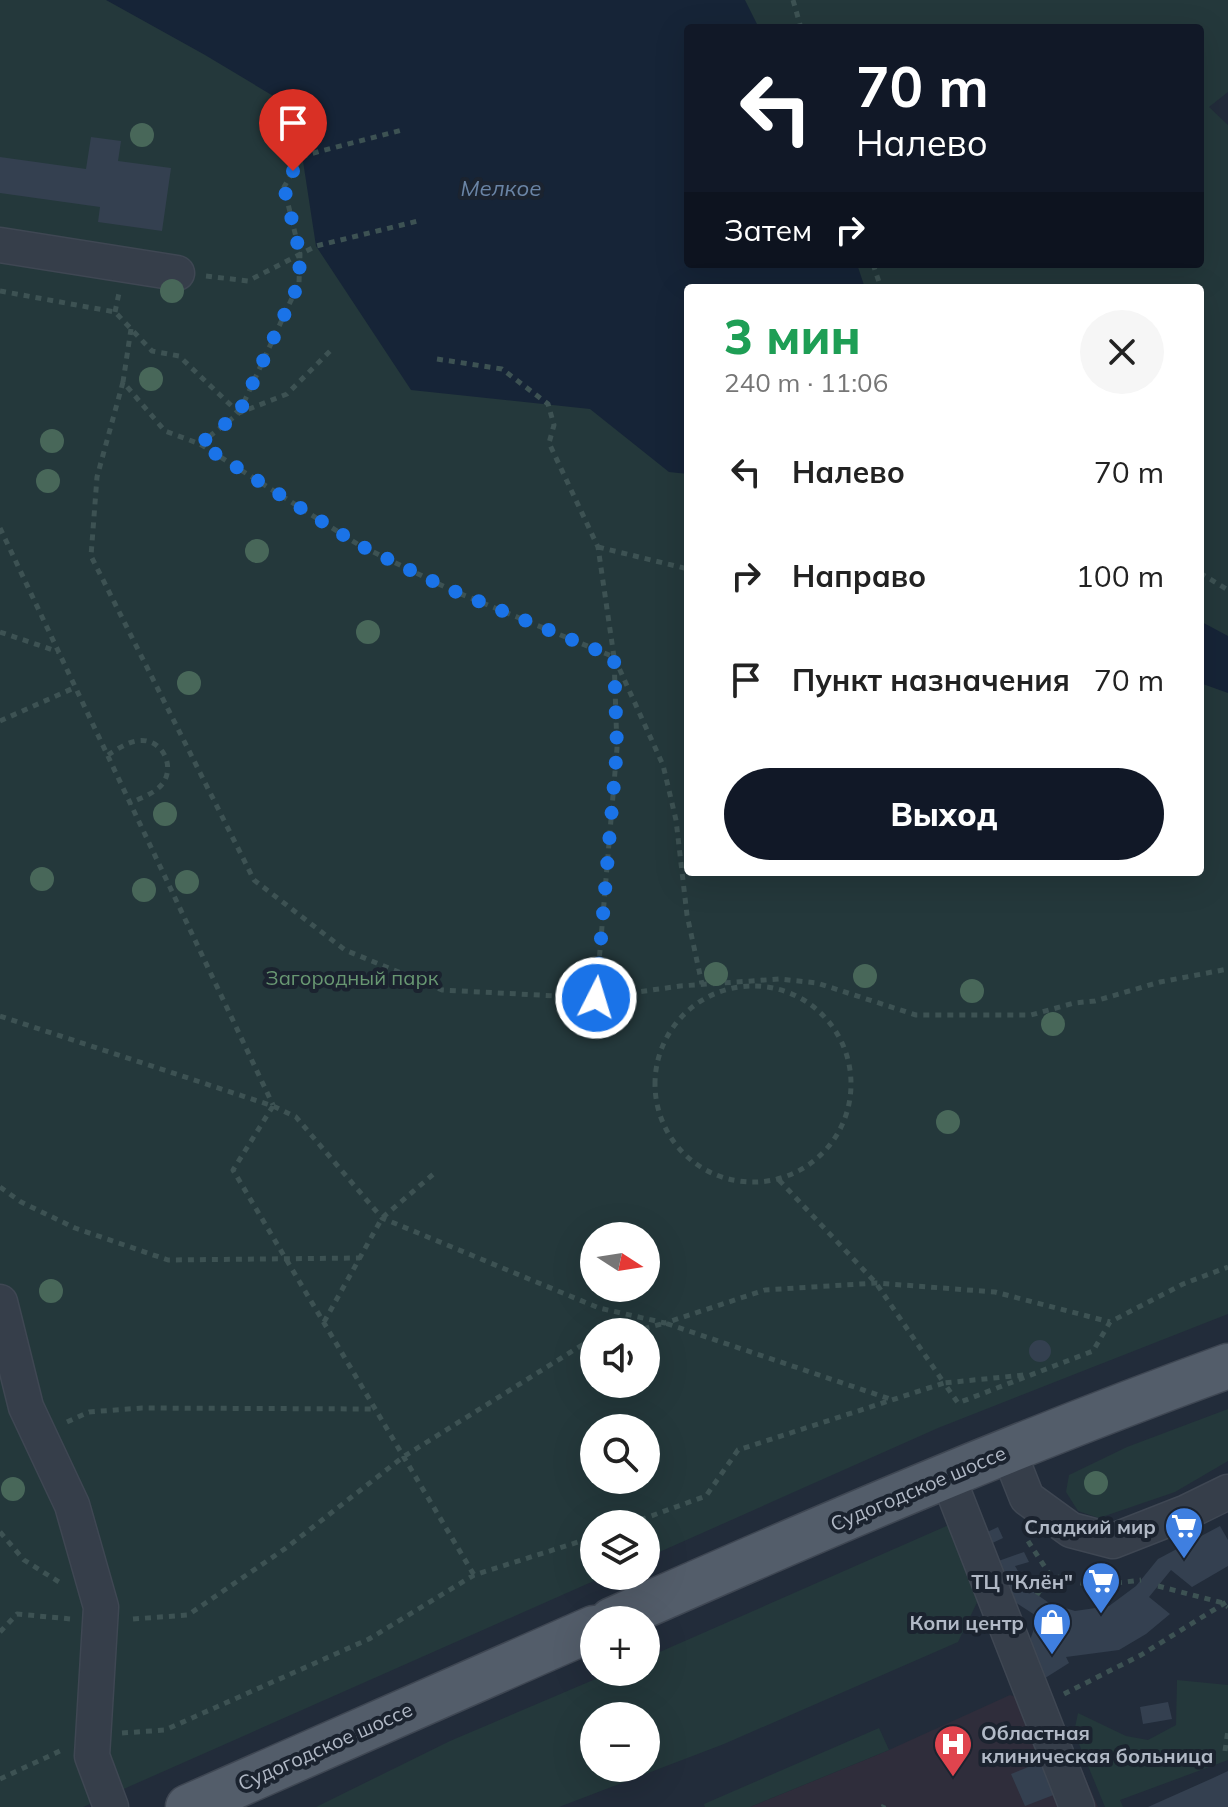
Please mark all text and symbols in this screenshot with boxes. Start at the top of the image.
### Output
text: 70 m [856,51,989,121]
icon: left [724,56,828,160]
pin [259,89,327,171]
icon: arrive [271,101,315,145]
text: Налево [856,120,988,165]
water label: Мелкое [461,174,541,202]
icon: right [828,208,872,252]
text: Затем [724,211,812,249]
text: 3 мин [724,306,861,366]
button: close [1080,310,1164,394]
text: 240 m · 11:06 [724,366,888,399]
icon: left [724,450,768,494]
text: Налево [792,453,905,491]
text: 70 m [1094,453,1164,491]
icon: right [724,554,768,598]
text: Направо [792,557,926,595]
text: 100 m [1076,557,1164,595]
icon: arrive [724,658,768,702]
text: Пункт назначения [792,661,1070,699]
text: 70 m [1094,661,1164,699]
button: Выход [724,768,1164,860]
position arrow [554,956,638,1040]
park label: Загородный парк [266,965,439,990]
north arrow [580,1222,660,1302]
map controls [580,1222,660,1782]
button: sound [580,1318,660,1398]
button: search [580,1414,660,1494]
street label: Судогодское шоссе [826,1440,1010,1536]
supermarket icon: Сладкий мир [1163,1505,1205,1560]
button: layers [580,1510,660,1590]
place label: Сладкий мир [1024,1514,1156,1539]
supermarket icon: ТЦ "Клён" [1080,1560,1122,1615]
place label: ТЦ "Клён" [971,1569,1073,1594]
shop icon: Копи центр [1031,1601,1073,1656]
button: + [580,1606,660,1686]
place label: Копи центр [910,1610,1024,1635]
street label: Судогодское шоссе [234,1696,416,1796]
button: − [580,1702,660,1782]
place label: Областная клиническая больница [981,1720,1213,1768]
hospital icon: Областная клиническая больница [932,1723,974,1778]

